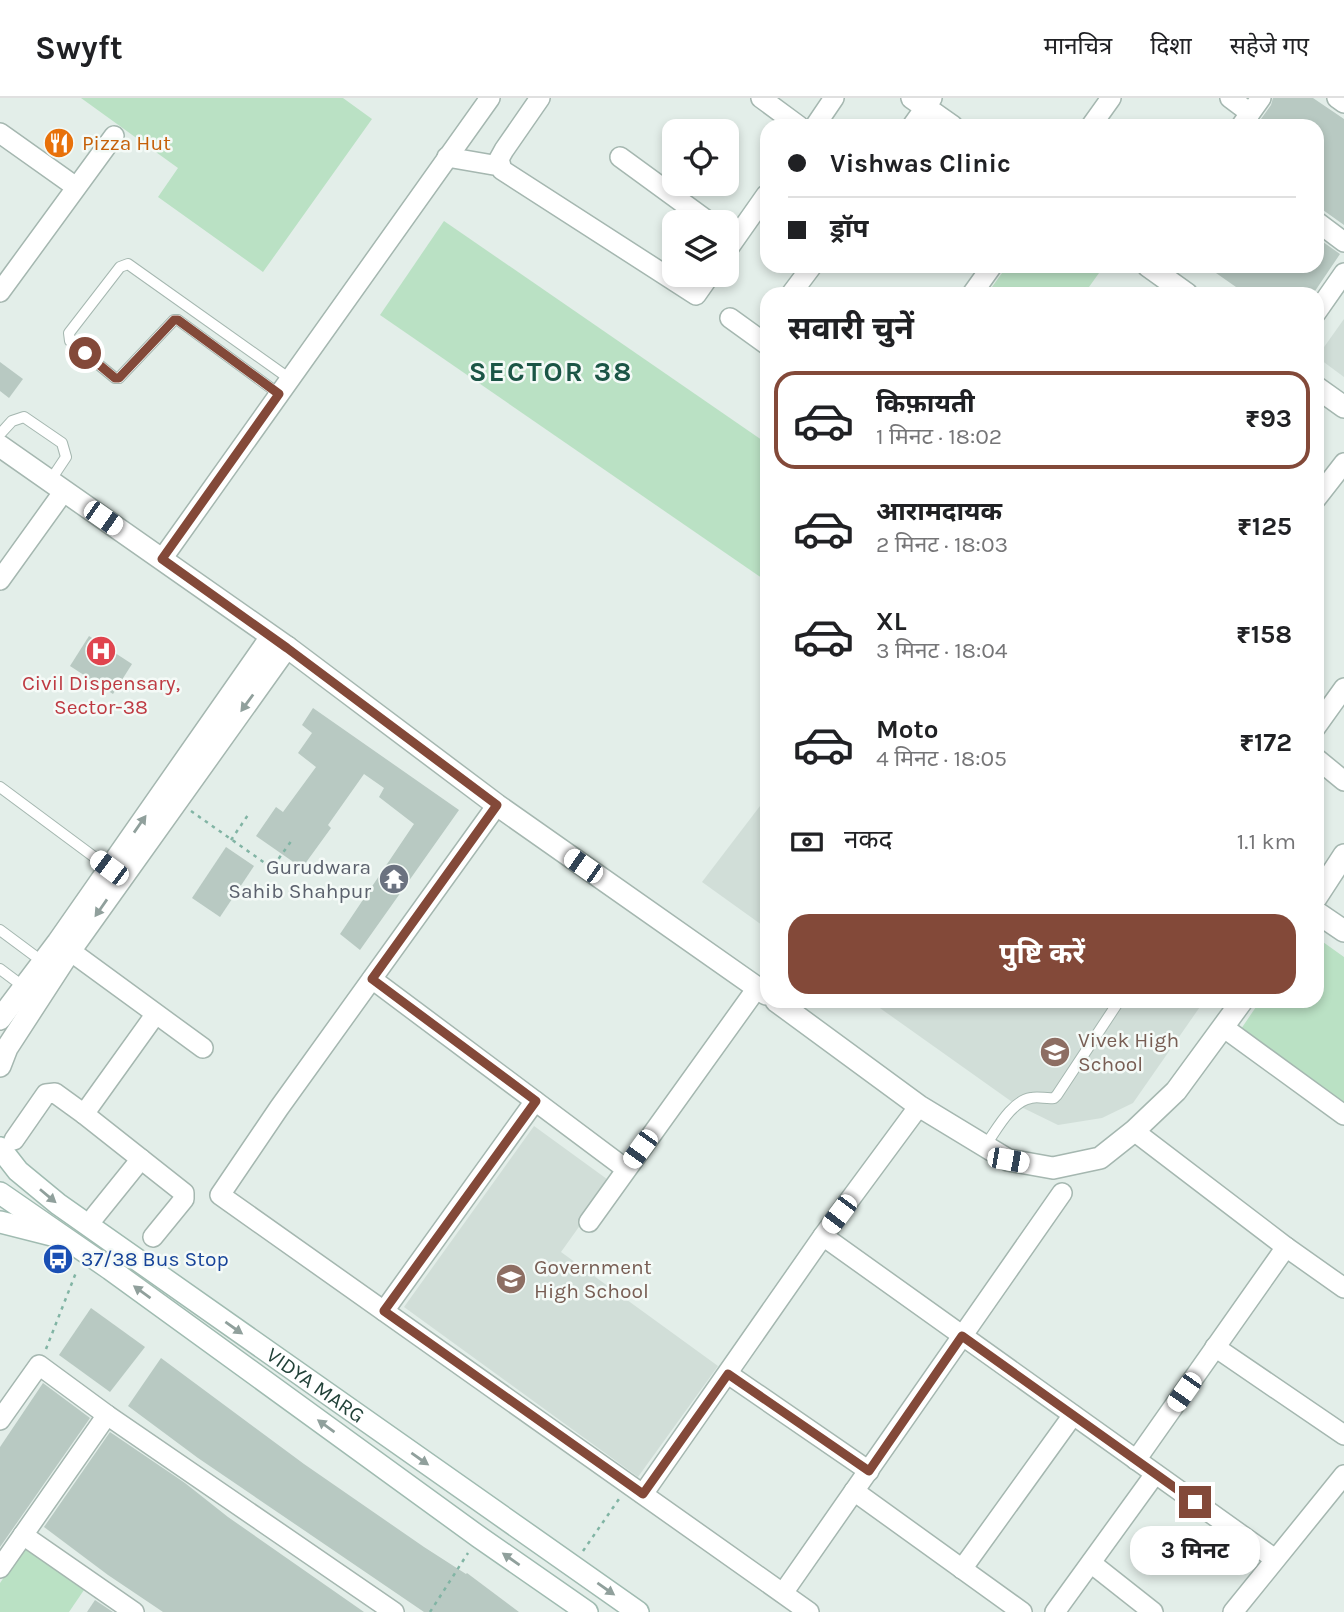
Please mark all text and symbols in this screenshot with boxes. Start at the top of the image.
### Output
text: Swyft [35,29,123,67]
text: मानचित्र [1044,32,1112,60]
text: दिशा [1150,32,1192,60]
text: सहेजे गए [1230,32,1309,60]
map controls [662,119,739,287]
button: locate [662,119,739,196]
restaurant icon: Pizza Hut [42,126,76,160]
place label: Pizza Hut [82,131,171,155]
text: Vishwas Clinic [830,148,1011,179]
button: layers [662,210,739,287]
text: ड्रॉप [830,213,868,244]
text: सवारी चुनें [788,310,914,347]
route start [69,337,101,369]
district label: SECTOR 38 [469,355,633,388]
text: किफ़ायती [876,388,975,419]
icon: car [792,389,855,452]
text: ₹93 [1245,403,1292,434]
text: 1 मिनट · 18:02 [876,423,1002,450]
text: आरामदायक [876,496,1002,527]
car [80,497,127,539]
icon: car [792,497,855,560]
text: ₹125 [1237,511,1292,542]
text: 2 मिनट · 18:03 [876,531,1008,558]
icon: car [792,605,855,668]
text: XL [876,606,907,637]
text: ₹158 [1236,619,1292,650]
hospital icon: Civil Dispensary, Sector-38 [84,634,118,668]
text: 3 मिनट · 18:04 [876,637,1008,664]
place label: Civil Dispensary, Sector-38 [22,671,180,719]
one-way arrow [241,694,255,712]
icon: car [792,713,855,776]
text: Moto [876,714,938,745]
text: ₹172 [1239,727,1292,758]
text: 4 मिनट · 18:05 [876,745,1007,772]
one-way arrow [133,815,147,833]
icon: cash [788,823,826,861]
text: नकद [844,824,892,855]
text: 1.1 km [1237,828,1296,855]
car [560,845,607,887]
car [86,847,133,889]
place label: Gurudwara Sahib Shahpur [228,855,371,903]
temple icon: Gurudwara Sahib Shahpur [377,862,411,896]
one-way arrow [94,899,108,917]
button: पुष्टि करें [788,914,1296,994]
place label: Vivek High School [1078,1028,1179,1076]
school or university icon: Vivek High School [1038,1035,1072,1069]
car [620,1126,661,1172]
car [986,1146,1031,1174]
one-way arrow [40,1188,57,1203]
car [818,1191,861,1237]
bus stop icon: 37/38 Bus Stop [41,1242,75,1276]
place label: 37/38 Bus Stop [81,1247,229,1271]
place label: Government High School [534,1255,652,1303]
school or university icon: Government High School [494,1262,528,1296]
one-way arrow [133,1285,151,1299]
one-way arrow [225,1321,243,1335]
street label: VIDYA MARG [262,1342,369,1428]
car [1164,1369,1205,1415]
one-way arrow [317,1419,335,1433]
one-way arrow [411,1452,429,1466]
route end [1179,1486,1211,1518]
callout: 3 मिनट [1130,1526,1260,1576]
text: 3 मिनट [1161,1537,1229,1564]
one-way arrow [501,1553,520,1566]
one-way arrow [597,1582,615,1596]

